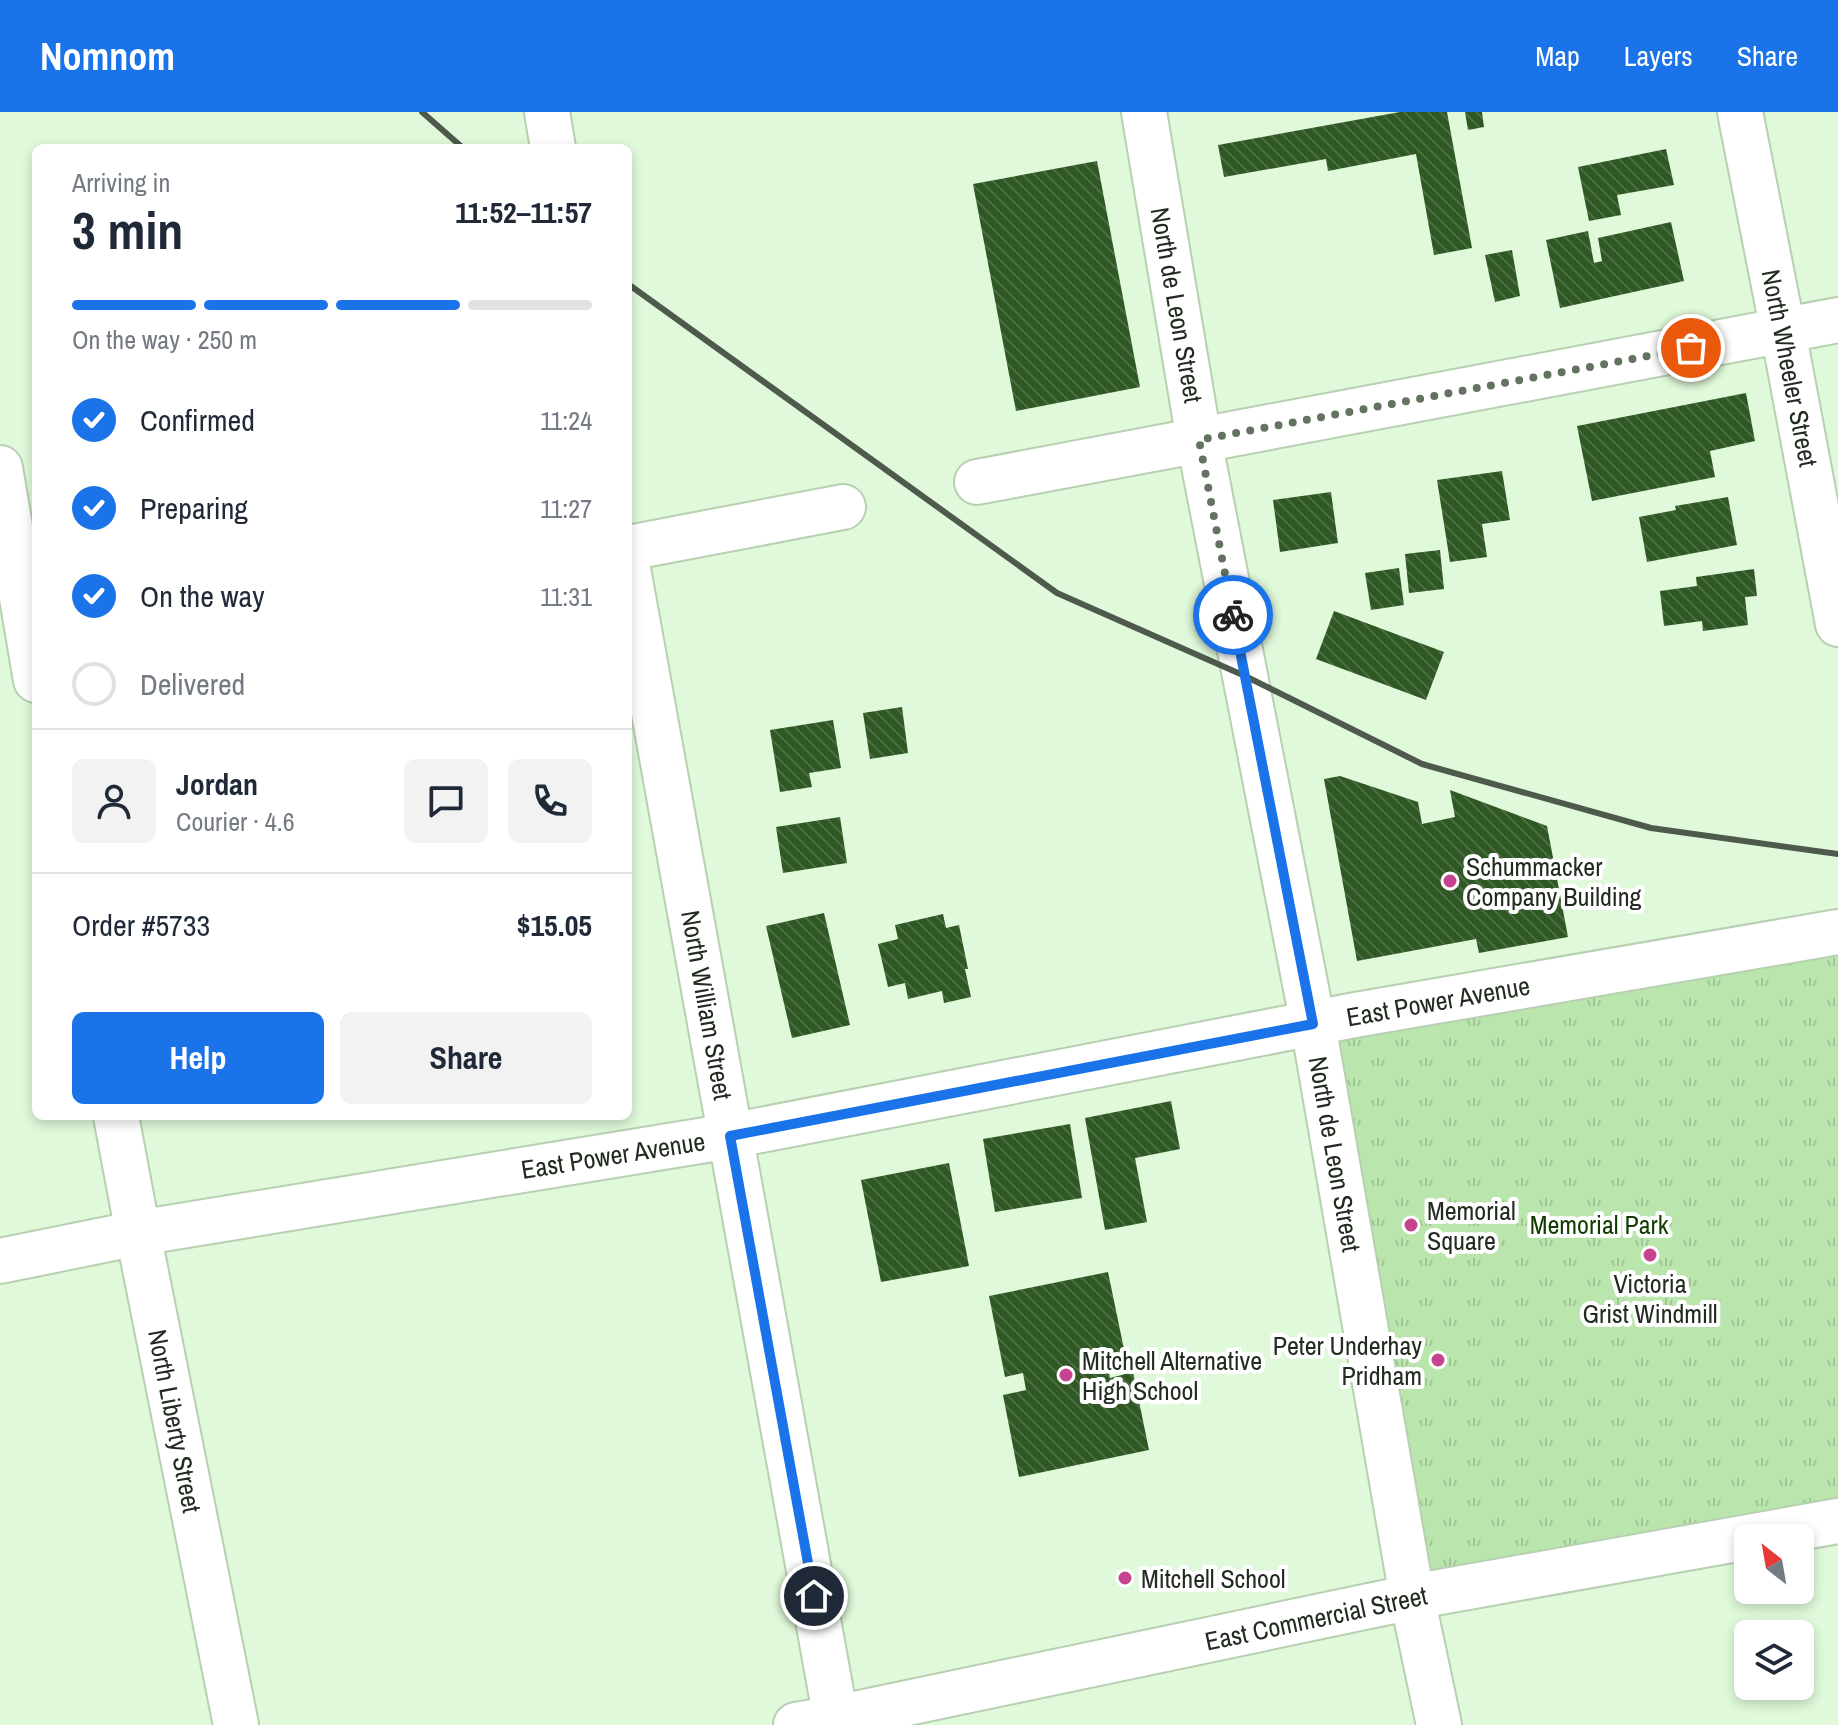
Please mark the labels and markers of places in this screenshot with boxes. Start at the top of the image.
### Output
pin [1657,314,1725,382]
place label: Schummacker Company Building [1466,849,1642,914]
marker: Schummacker Company Building [1441,872,1459,890]
place label: Memorial Square [1427,1193,1516,1258]
marker: Memorial Square [1402,1216,1420,1234]
marker: Victoria Grist Windmill [1641,1246,1659,1264]
place label: Victoria Grist Windmill [1582,1266,1718,1331]
place label: Peter Underhay Pridham [1273,1328,1422,1393]
place label: Mitchell Alternative High School [1082,1343,1262,1408]
marker: Peter Underhay Pridham [1429,1351,1447,1369]
marker: Mitchell Alternative High School [1057,1366,1075,1384]
place label: Mitchell School [1141,1561,1286,1596]
pin [780,1562,848,1630]
marker: Mitchell School [1116,1569,1134,1587]

